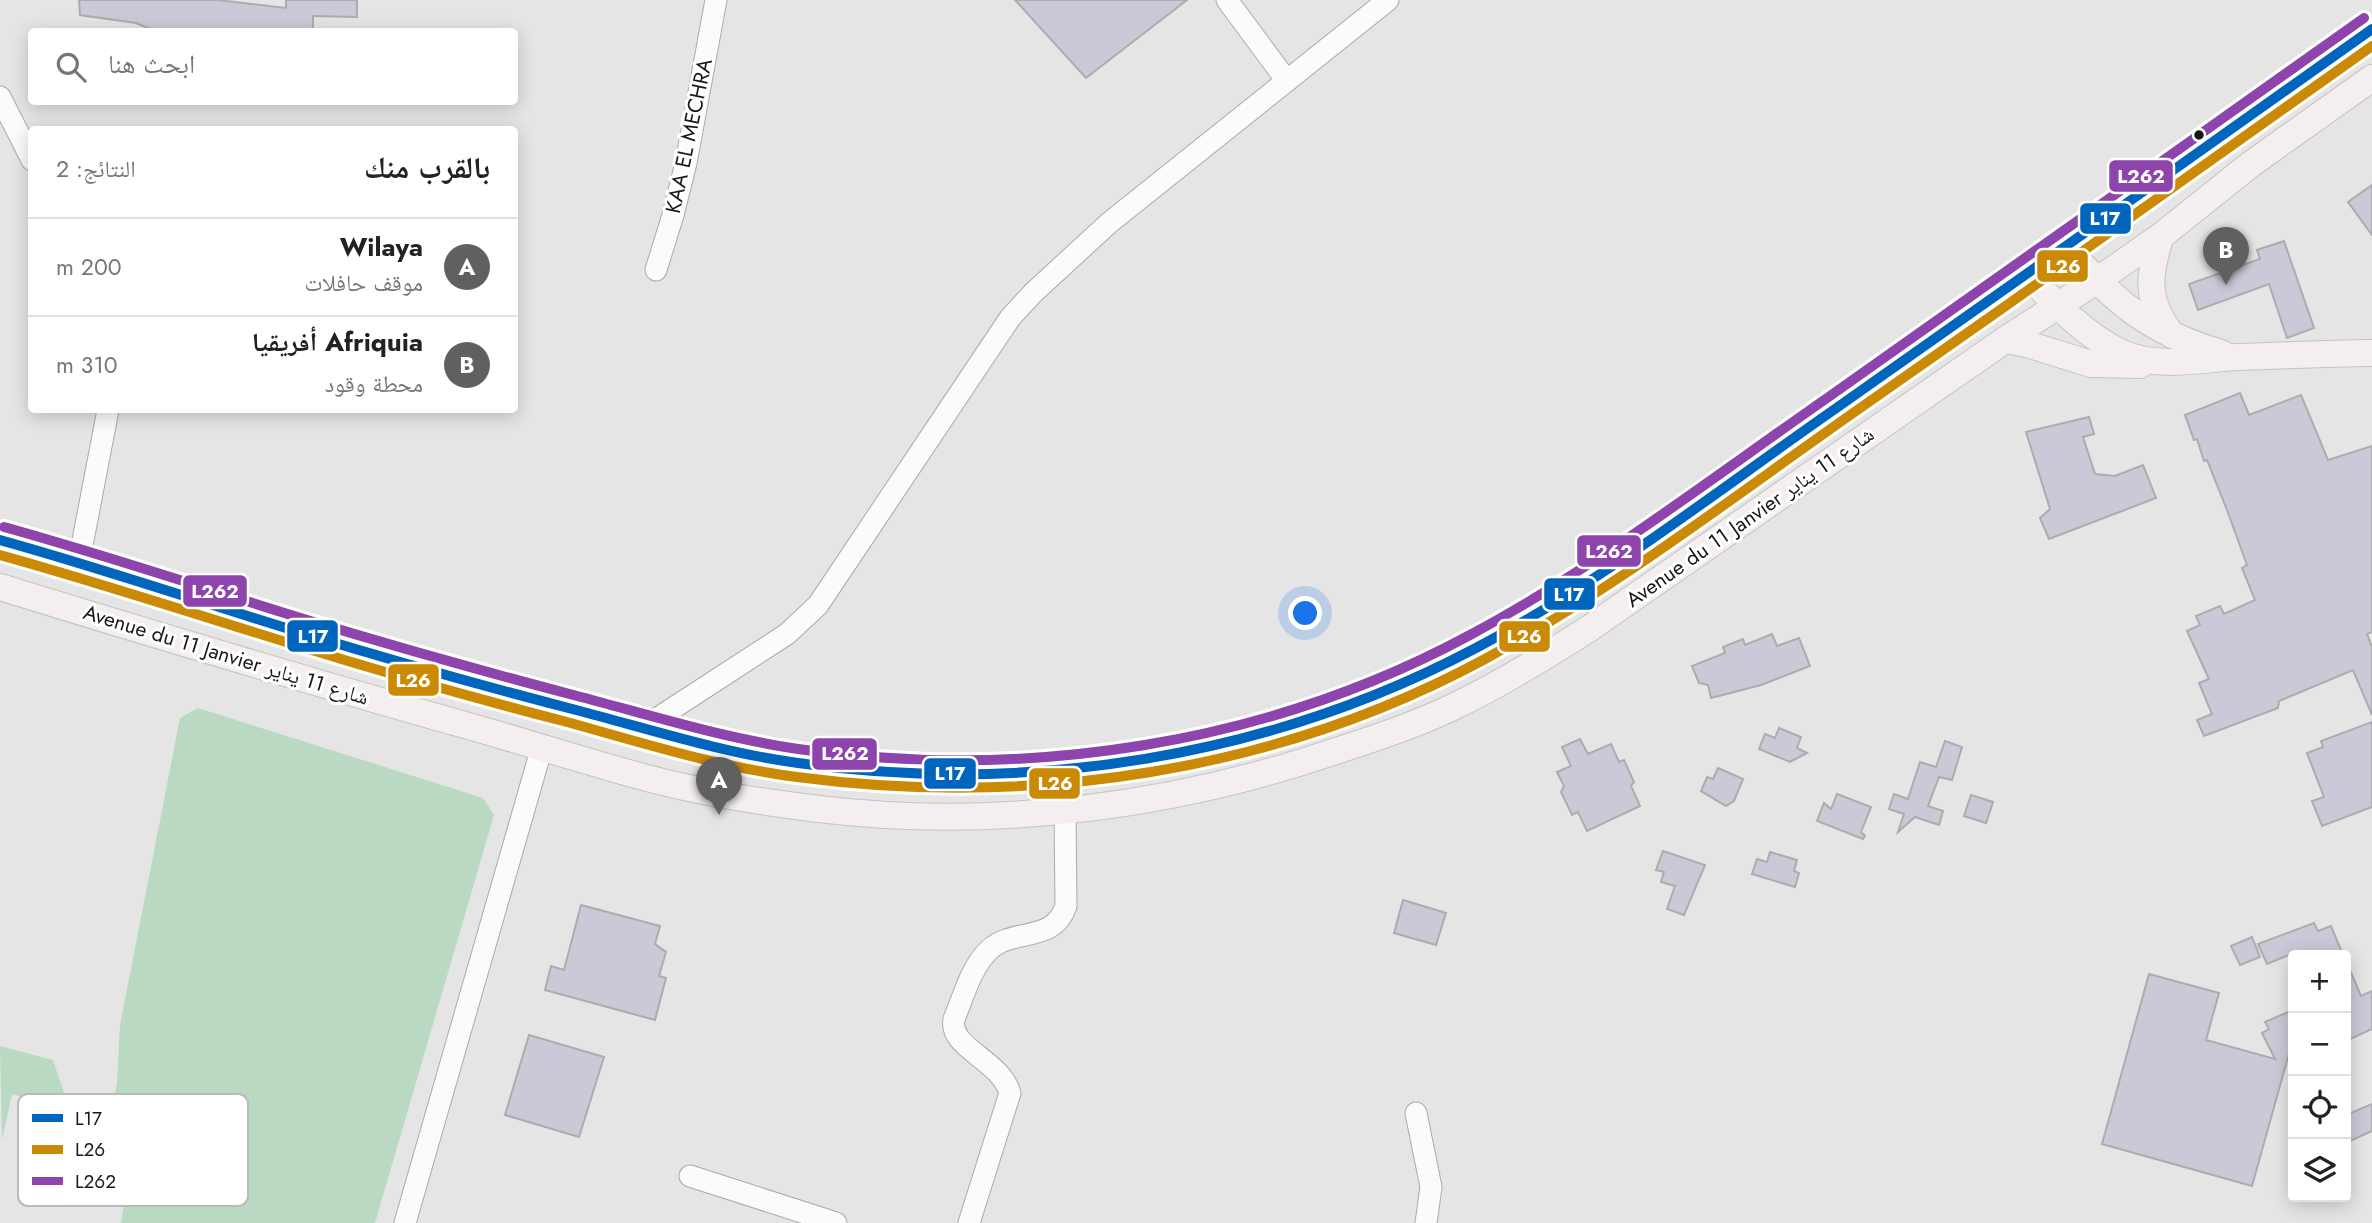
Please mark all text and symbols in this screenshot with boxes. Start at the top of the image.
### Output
search box [28,28,518,105]
text: ابحث هنا [108,45,195,83]
icon: search [52,48,90,86]
street label: KAA EL MECHRA [658,56,720,216]
unlabelled marker [2192,128,2206,142]
text: بالقرب منك [364,146,490,189]
text: النتائج: 2 [56,152,136,186]
line badge: L262 [2108,159,2174,193]
text: L262 [2117,163,2165,190]
line badge: L17 [2079,202,2132,235]
text: L17 [2089,205,2121,232]
pin: B [2203,227,2249,285]
text: Wilaya [340,228,423,266]
line badge: L26 [2036,249,2089,283]
text: 200 m [56,250,122,284]
text: A [459,250,475,284]
text: L26 [2045,253,2081,280]
text: موقف حافلات [305,266,423,300]
text: Afriquia أفريقيا [252,323,423,361]
text: 310 m [56,348,118,382]
text: B [459,348,475,382]
text: محطة وقود [325,367,423,401]
street label: Avenue du 11 Janvier شارع 11 يناير [1620,420,1880,614]
line badge: L262 [1576,534,1642,568]
text: L262 [1585,538,1633,565]
line badge: L262 [182,574,248,608]
line badge: L17 [1543,577,1596,611]
text: L262 [191,578,239,605]
text: L17 [1553,581,1585,608]
your location [1288,596,1322,630]
street label: Avenue du 11 Janvier شارع 11 يناير [80,597,372,713]
line badge: L17 [286,619,339,653]
line badge: L26 [1498,620,1551,653]
text: L17 [297,623,329,650]
text: L26 [1506,623,1542,650]
line badge: L26 [387,663,440,697]
text: L26 [395,667,431,694]
line badge: L262 [811,737,878,771]
text: L262 [821,740,869,767]
pin: A [696,757,742,815]
line badge: L17 [923,757,977,790]
text: L17 [934,760,966,787]
line badge: L26 [1028,767,1081,800]
text: L26 [1037,770,1073,797]
map controls [2288,950,2351,1202]
button: + [2288,950,2351,1013]
button: − [2288,1013,2351,1076]
button: locate [2288,1076,2351,1139]
legend [18,1094,248,1206]
text: L17 [75,1105,102,1132]
text: L26 [75,1136,105,1163]
button: layers [2288,1139,2351,1202]
text: L262 [75,1168,116,1195]

